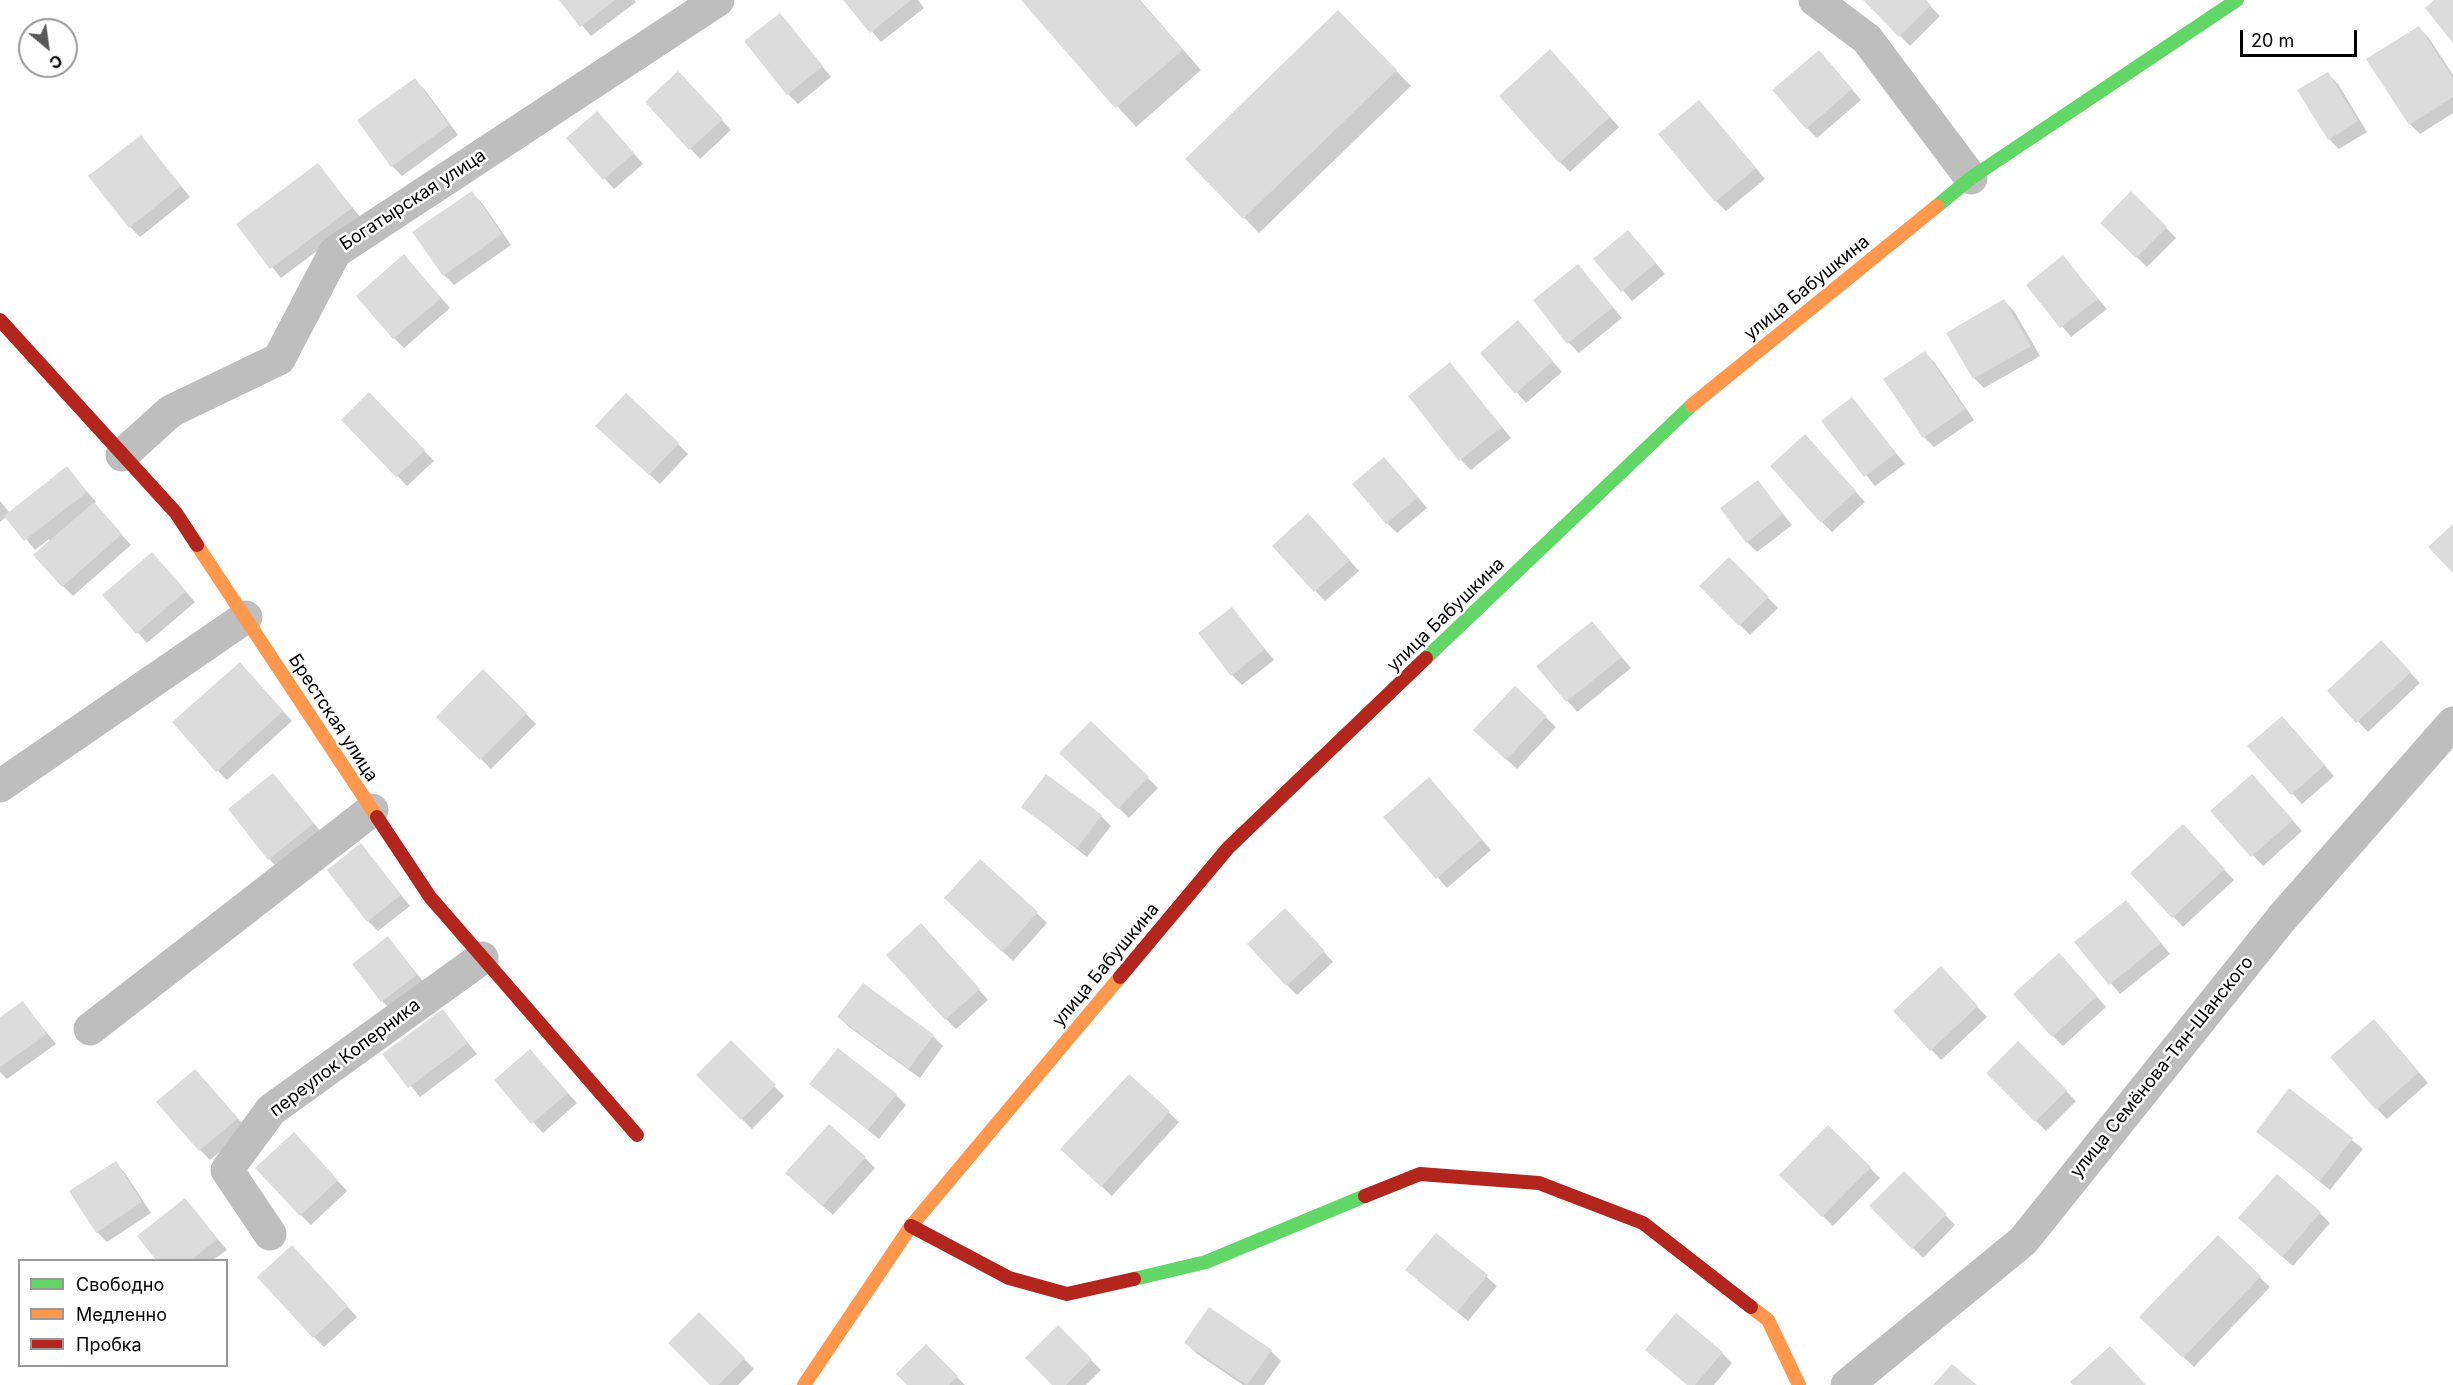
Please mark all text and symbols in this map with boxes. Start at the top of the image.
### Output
north arrow [18,18,78,78]
scale bar [2243,18,2360,56]
text: 20 m [2251,30,2294,51]
text: С [46,50,66,74]
street label: Богатырская улица [336,145,490,255]
street label: улица Бабушкина [1740,231,1874,345]
street label: улица Бабушкина [1383,554,1509,676]
street label: Брестская улица [284,650,382,786]
street label: улица Бабушкина [1048,899,1164,1031]
street label: улица Семёнова-Тян-Шанского [2066,952,2258,1182]
street label: переулок Коперника [265,994,425,1122]
legend [18,1259,228,1367]
text: Свободно [76,1274,164,1295]
text: Медленно [76,1304,167,1325]
text: Пробка [76,1334,142,1355]

